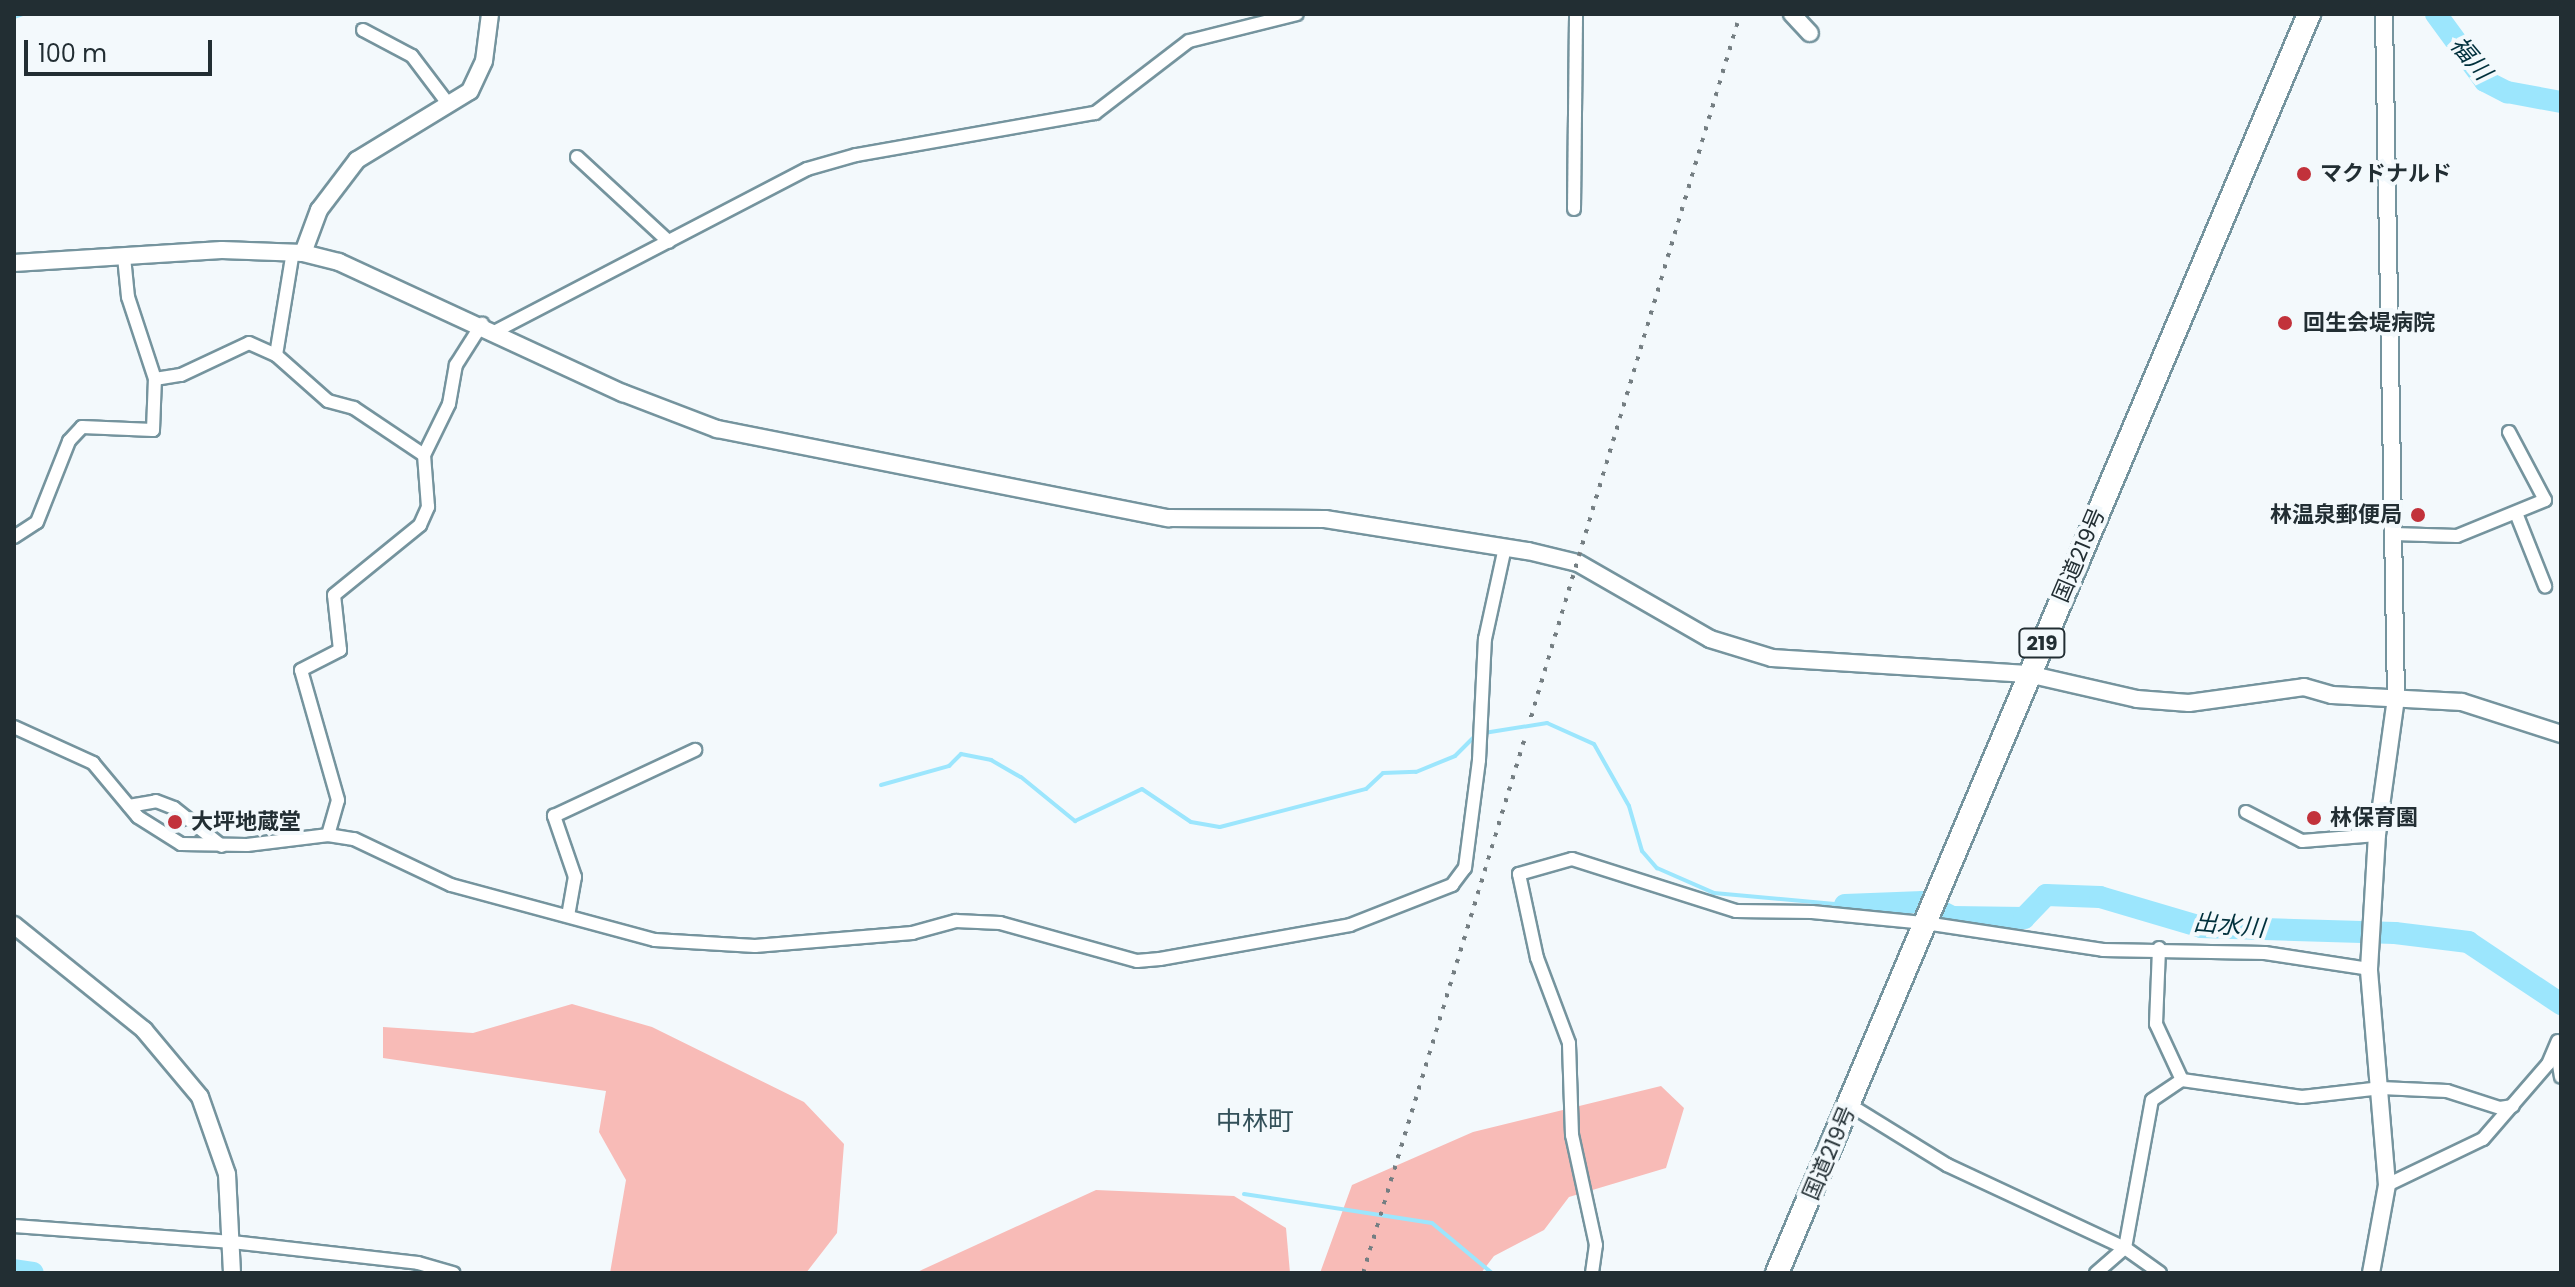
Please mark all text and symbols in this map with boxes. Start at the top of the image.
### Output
scale bar [28,24,216,74]
water label: 福川 [2445,30,2497,86]
text: 100 m [38,37,107,70]
place label: マクドナルド [2320,161,2452,187]
marker: マクドナルド [2295,165,2313,183]
place label: 回生会堤病院 [2303,310,2435,336]
marker: 回生会堤病院 [2274,312,2296,334]
place label: 林温泉郵便局 [2270,502,2402,528]
street label: 国道219号 [2047,504,2111,606]
marker: 林温泉郵便局 [2409,506,2427,524]
road number: 219 [2018,627,2066,659]
place label: 林保育園 [2330,805,2418,831]
place label: 大坪地蔵堂 [191,809,301,835]
marker: 林保育園 [2305,809,2323,827]
marker: 大坪地蔵堂 [166,813,184,831]
water label: 出水川 [2192,908,2266,942]
street label: 国道219号 [1797,1102,1861,1204]
district label: 中林町 [1216,1106,1294,1138]

